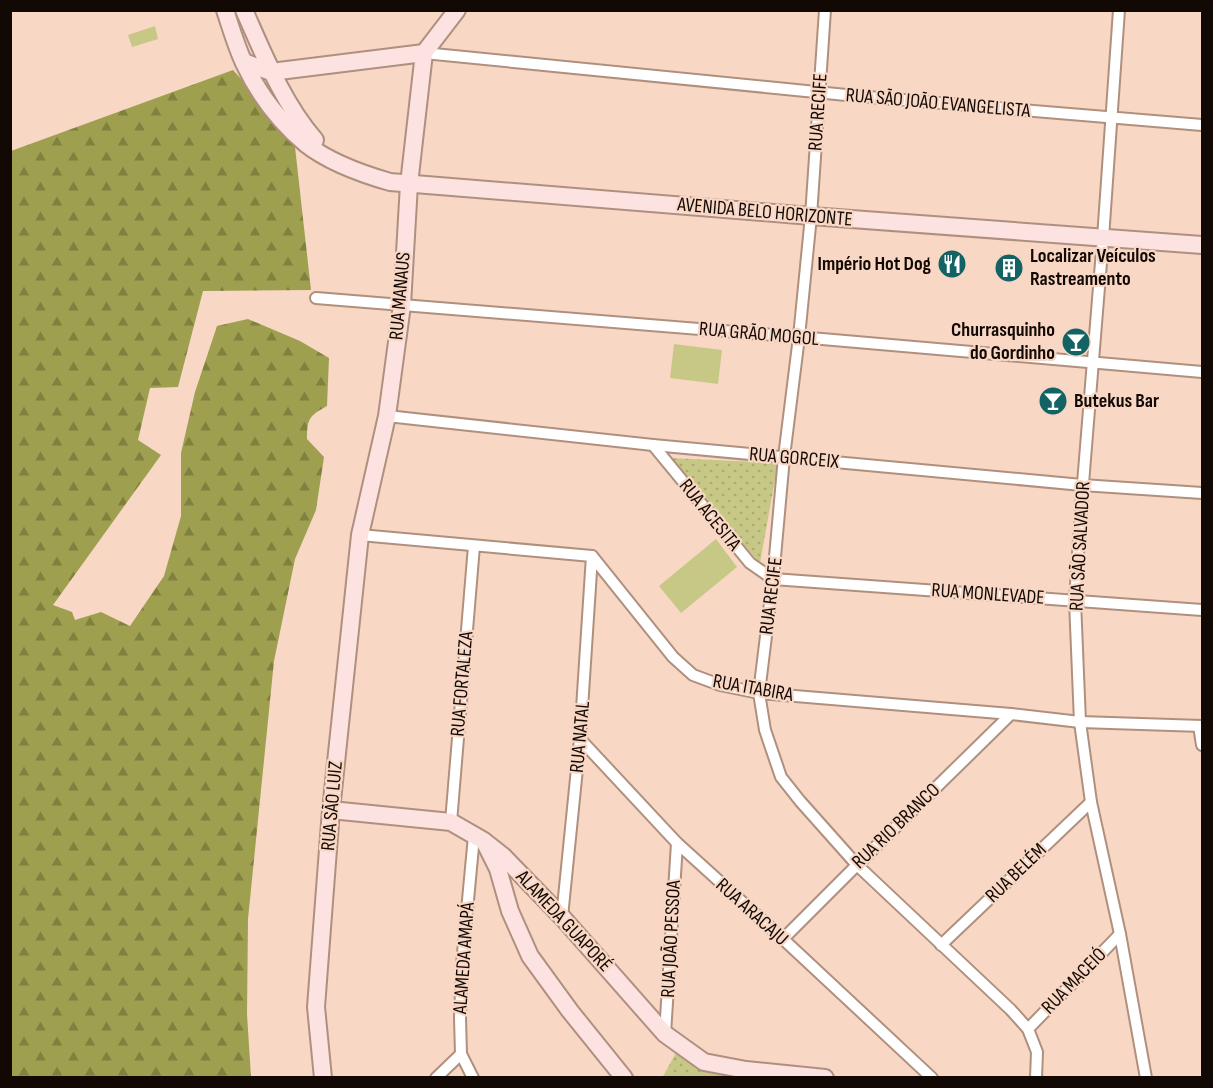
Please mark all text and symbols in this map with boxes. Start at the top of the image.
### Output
street label: RUA RECIFE [803,72,833,152]
street label: RUA SÃO JOÃO EVANGELISTA [845,83,1032,123]
street label: AVENIDA BELO HORIZONTE [675,192,854,232]
place label: Localizar Veículos Rastreamento [1030,244,1156,291]
restaurant icon: Império Hot Dog [936,248,968,280]
street label: RUA MANAUS [384,251,416,341]
place label: Império Hot Dog [817,252,932,276]
building icon: Localizar Veículos Rastreamento [993,252,1025,284]
street label: RUA GRÃO MOGOL [698,317,821,351]
place label: Churrasquinho do Gordinho [951,318,1055,365]
bar icon: Churrasquinho do Gordinho [1060,326,1092,358]
bar icon: Butekus Bar [1037,385,1069,417]
place label: Butekus Bar [1074,389,1159,413]
street label: RUA GORCEIX [748,442,840,474]
street label: RUA ACESITA [674,474,746,556]
street label: RUA SÃO SALVADOR [1065,480,1095,612]
street label: RUA RECIFE [754,556,788,636]
street label: RUA MONLEVADE [931,578,1045,610]
street label: RUA FORTALEZA [445,630,479,738]
street label: RUA ITABIRA [711,669,795,707]
street label: RUA NATAL [565,700,595,774]
street label: RUA SÃO LUIZ [316,760,348,852]
street label: RUA RIO BRANCO [847,778,945,874]
street label: RUA BELÉM [981,838,1051,908]
street label: ALAMEDA GUAPORÉ [510,864,617,977]
street label: RUA ARACAJU [711,873,793,951]
street label: RUA JOÃO PESSOA [656,879,686,998]
street label: ALAMEDA AMAPÁ [448,901,480,1016]
street label: RUA MACEIÓ [1037,943,1111,1019]

